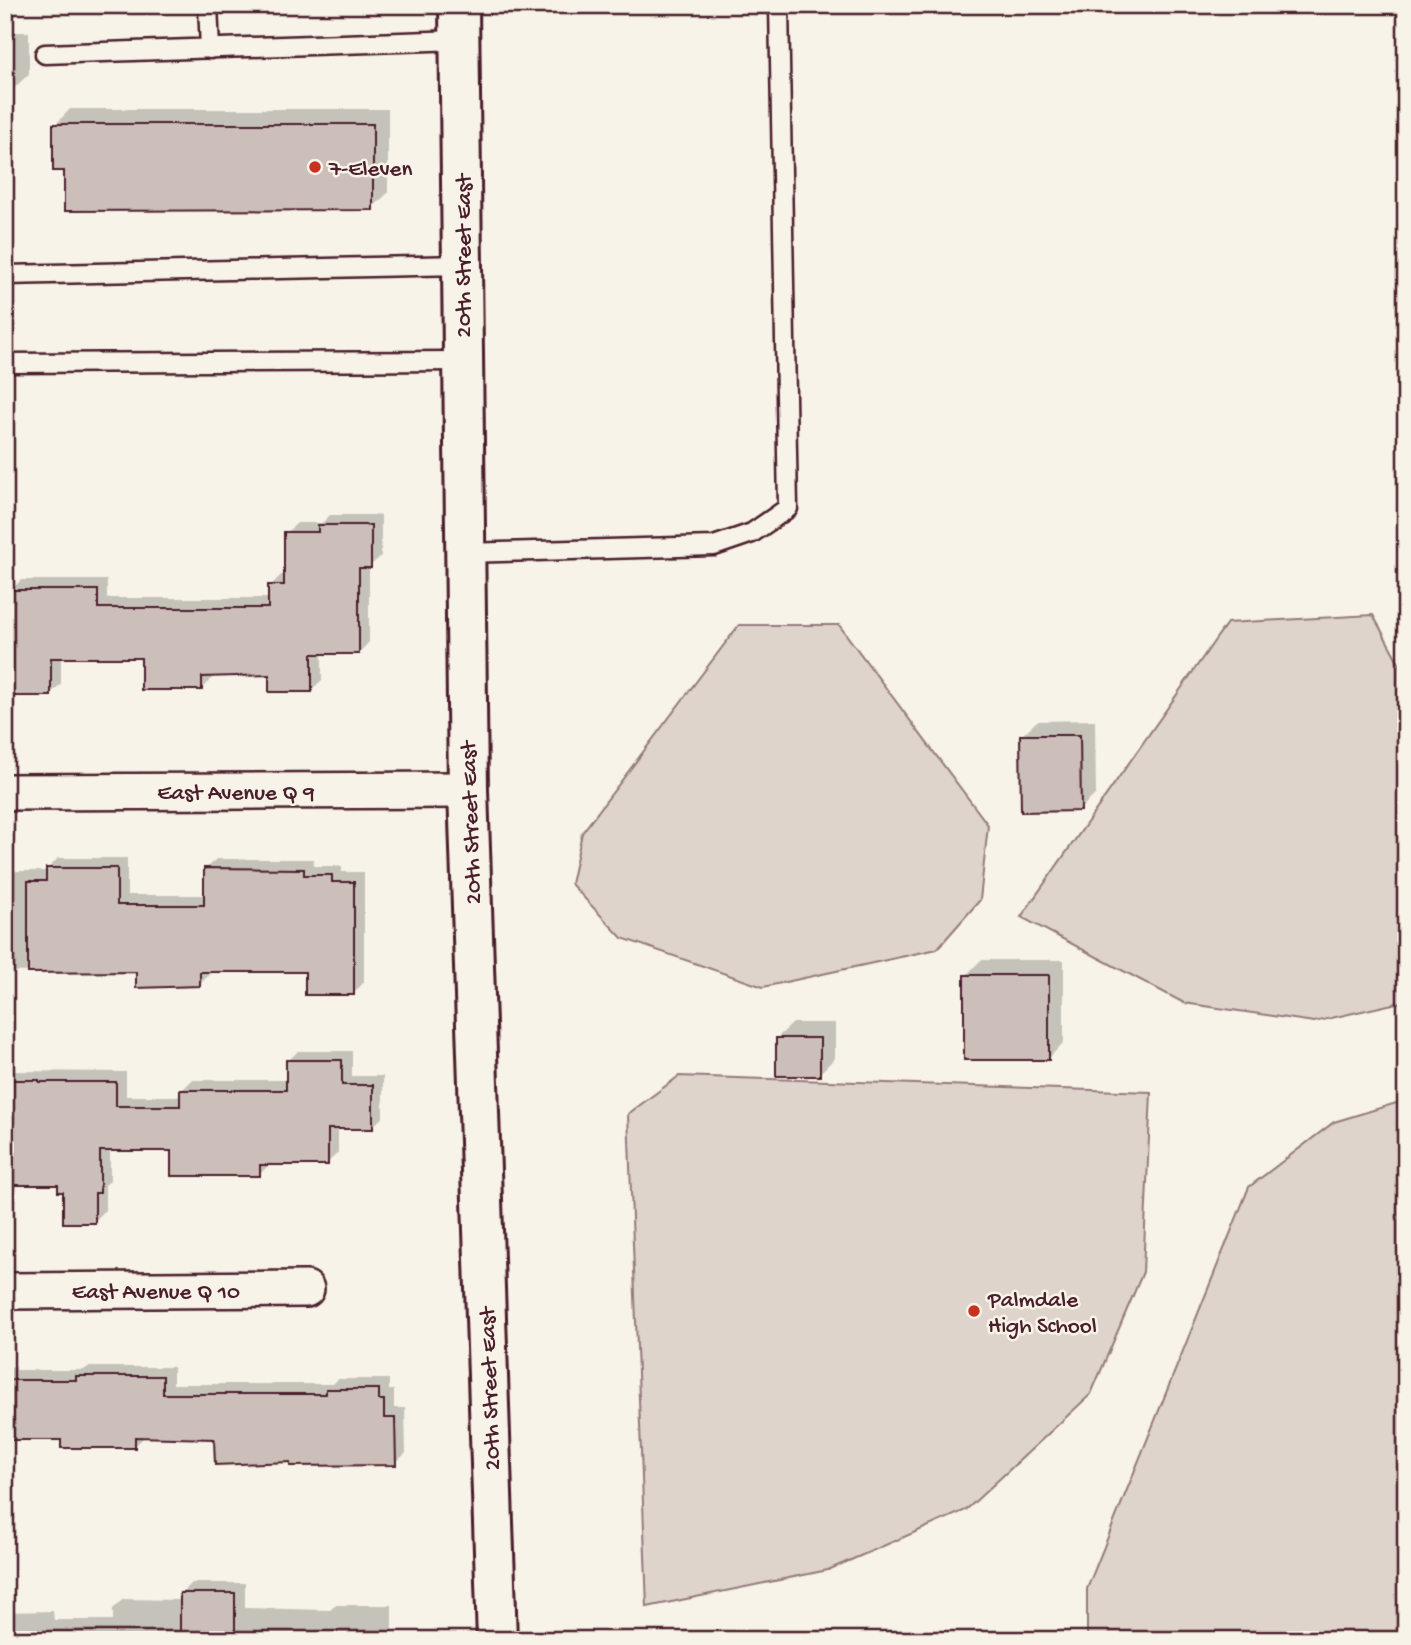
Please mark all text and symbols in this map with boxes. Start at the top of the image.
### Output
place label: 7-Eleven [328,157,412,184]
marker: 7-Eleven [307,159,323,175]
street label: 20th Street East [452,173,479,338]
street label: 20th Street East [456,739,489,905]
street label: East Avenue Q 9 [157,781,315,808]
street label: East Avenue Q 10 [72,1280,240,1307]
place label: Palmdale High School [987,1288,1097,1341]
marker: Palmdale High School [966,1303,982,1319]
street label: 20th Street East [475,1305,508,1471]

